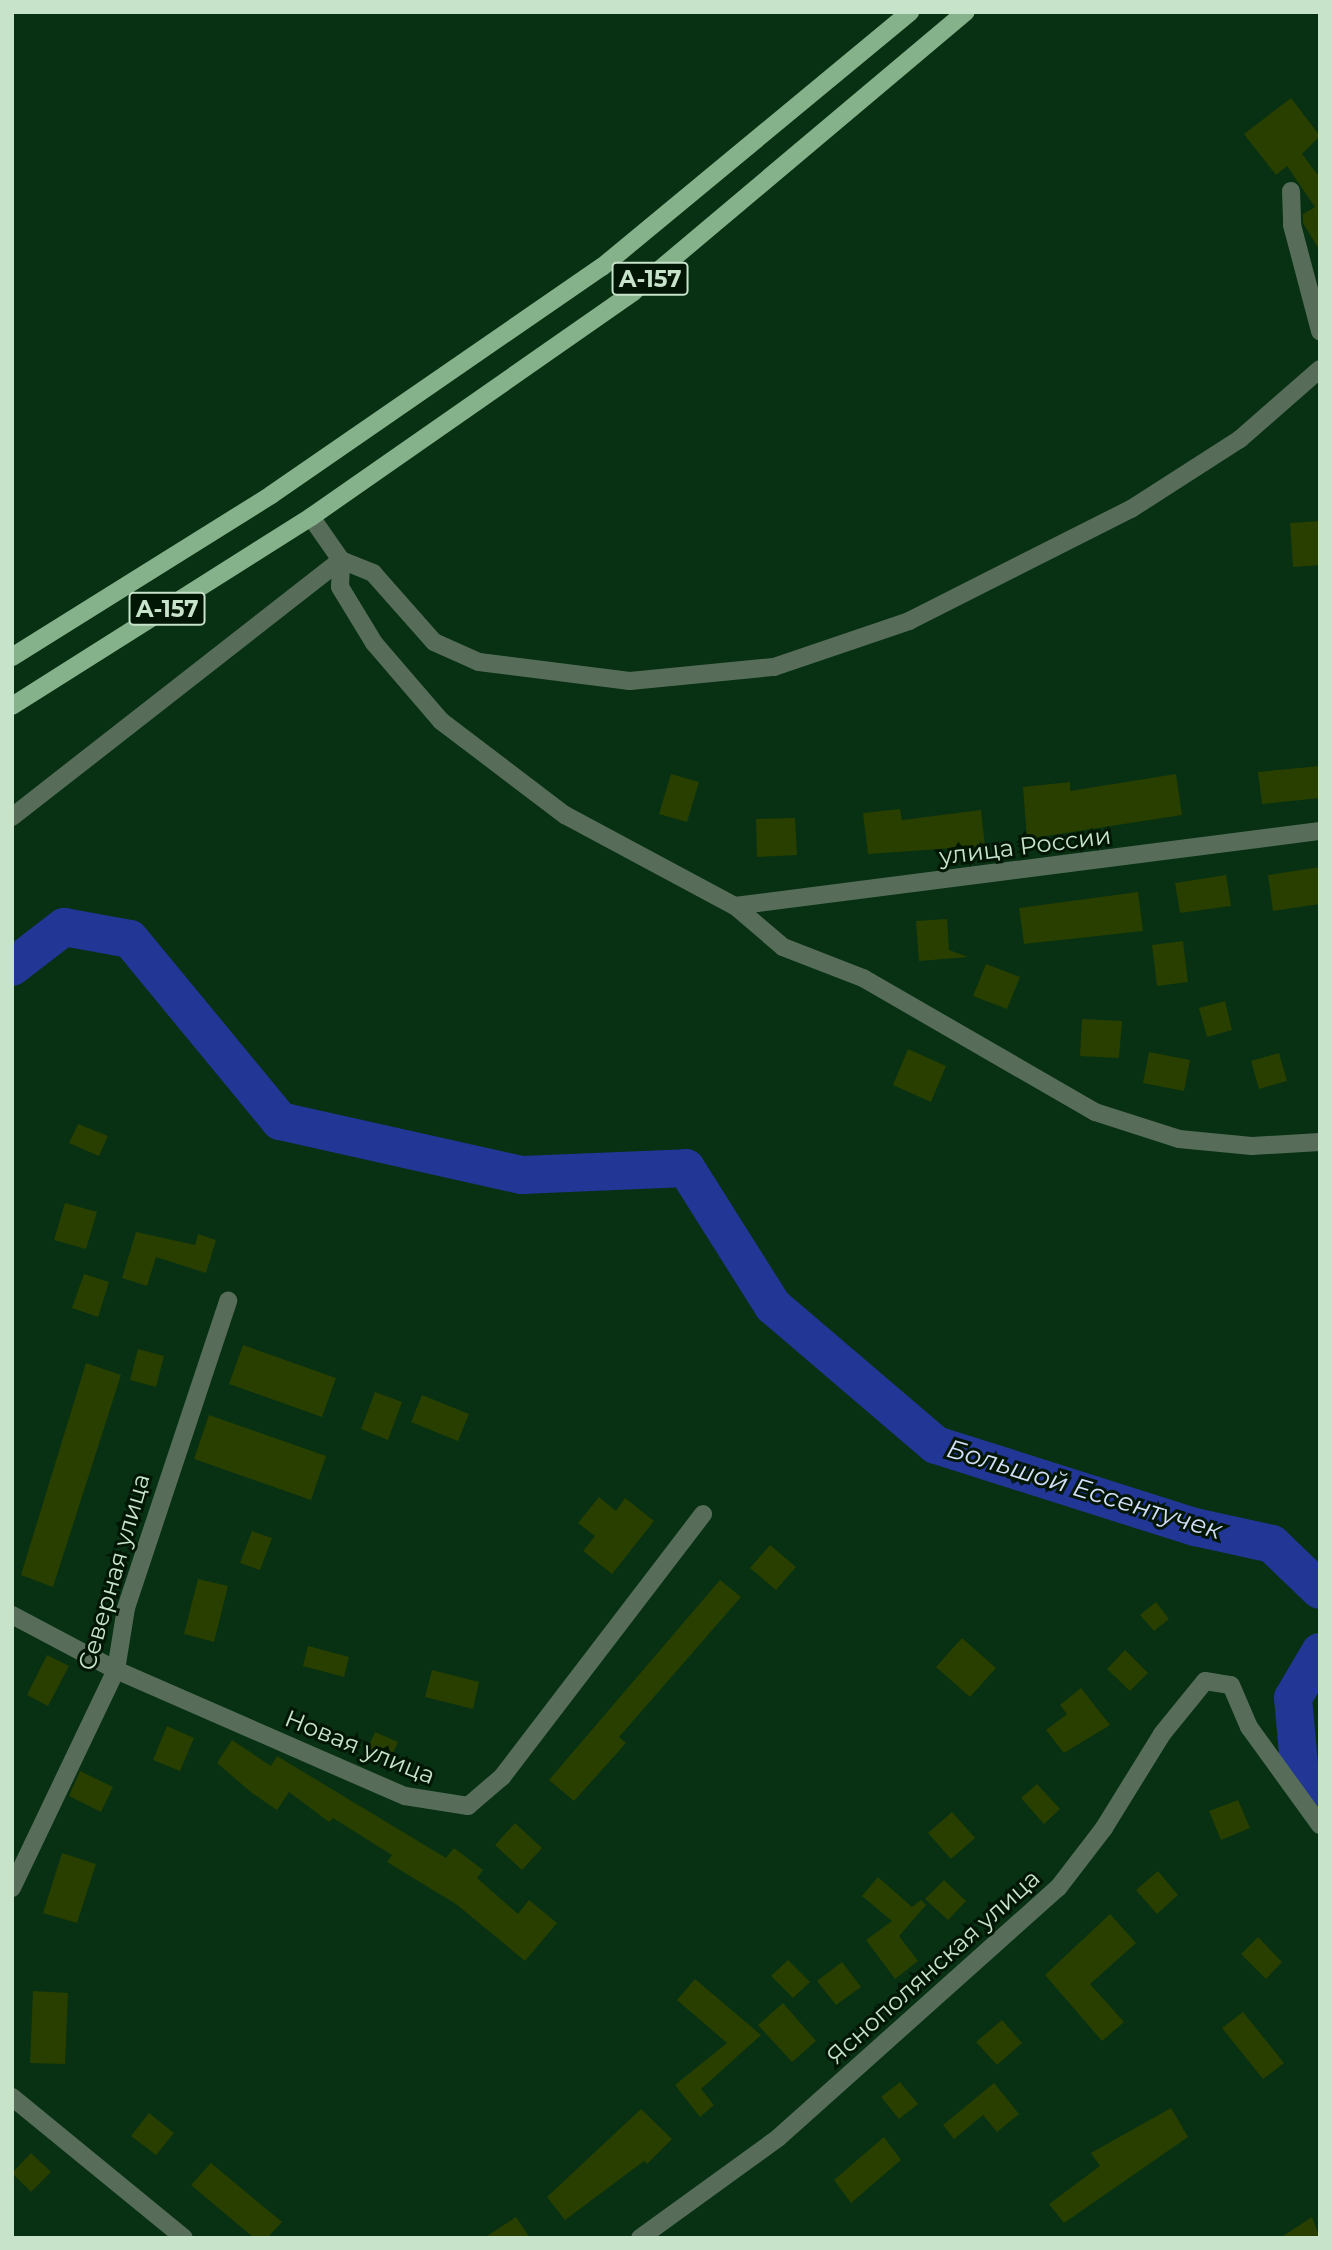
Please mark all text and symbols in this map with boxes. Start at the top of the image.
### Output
road number: А-157 [612,260,688,298]
road number: А-157 [128,590,206,628]
street label: улица России [937,821,1113,871]
water label: Большой Ессентучек [943,1433,1225,1547]
street label: Северная улица [72,1470,156,1674]
street label: Новая улица [281,1704,439,1790]
street label: Яснополянская улица [821,1864,1045,2070]

